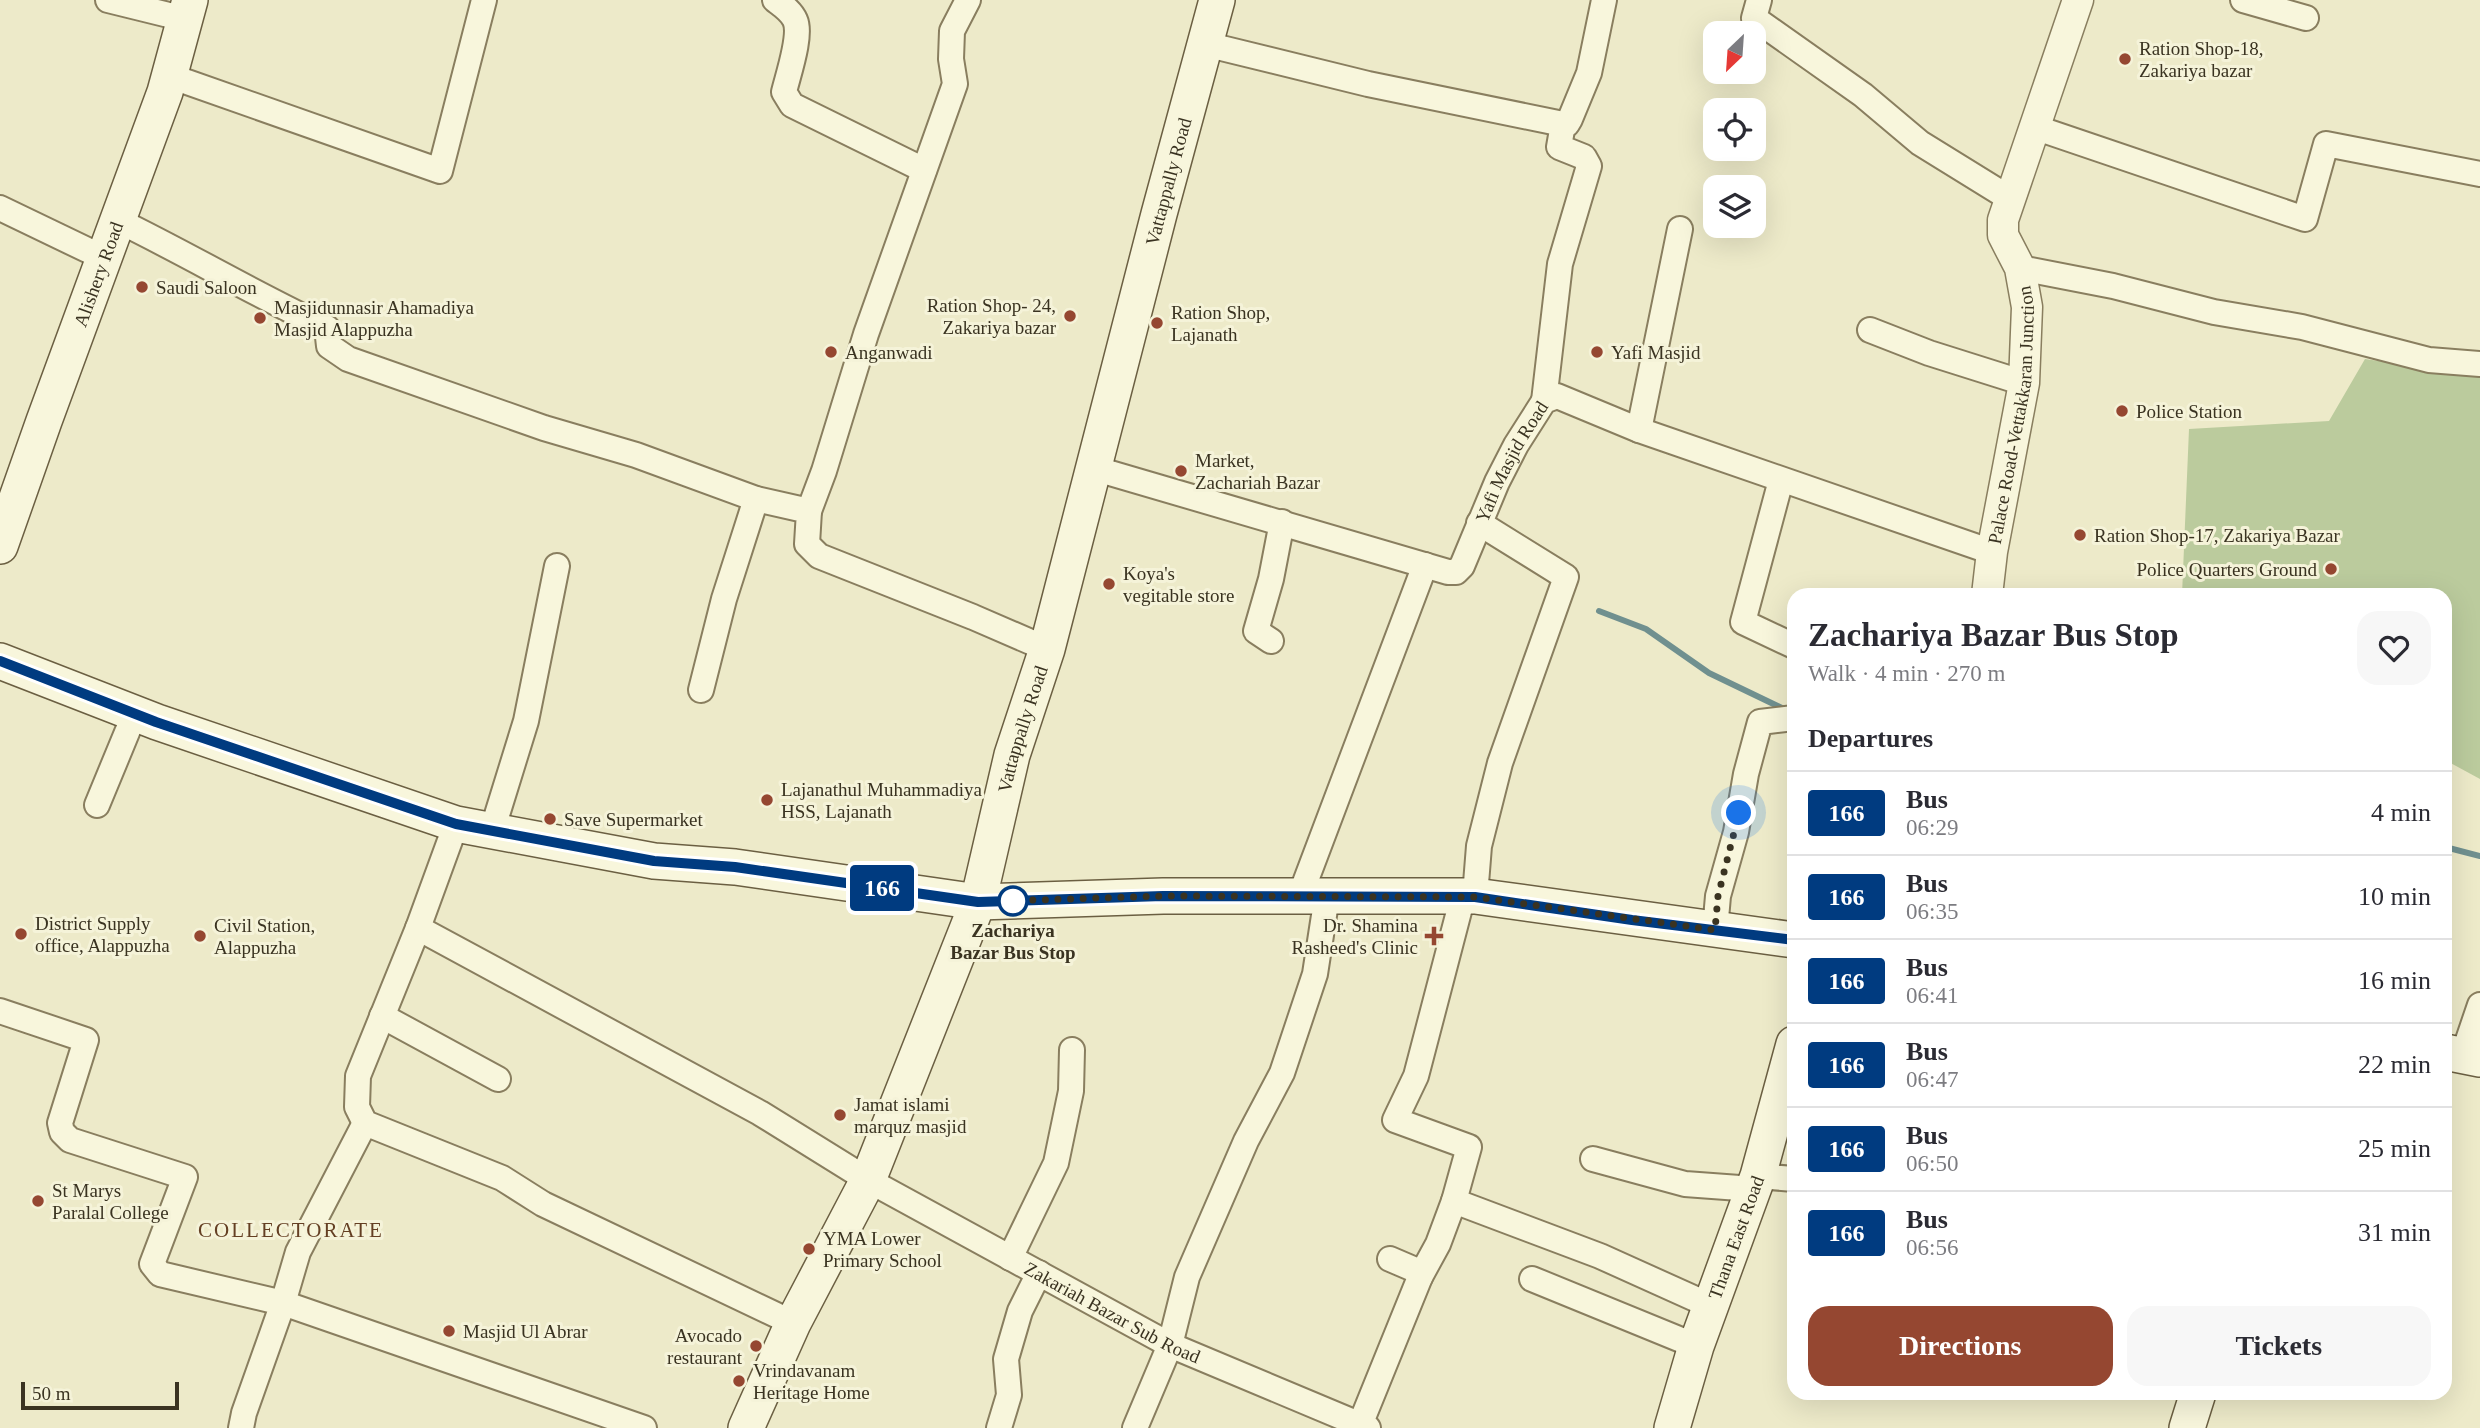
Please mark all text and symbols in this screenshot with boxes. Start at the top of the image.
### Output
north arrow [1703,21,1766,84]
map controls [1703,21,1766,238]
place label: Ration Shop-18, Zakariya bazar [2139,38,2264,81]
marker: Ration Shop-18, Zakariya bazar [2117,51,2133,67]
button: locate [1703,98,1766,161]
street label: Vattappally Road [1141,115,1195,248]
button: layers [1703,175,1766,238]
street label: Alishery Road [69,218,127,330]
place label: Saudi Saloon [156,277,257,298]
marker: Saudi Saloon [134,279,150,295]
street label: Palace Road-Vettakkaran Junction [1983,284,2038,546]
place label: Ration Shop- 24, Zakariya bazar [927,295,1057,338]
place label: Masjidunnasir Ahamadiya Masjid Alappuzha [274,297,475,340]
place label: Ration Shop, Lajanath [1171,302,1270,345]
marker: Ration Shop- 24, Zakariya bazar [1062,308,1078,324]
marker: Masjidunnasir Ahamadiya Masjid Alappuzha [252,310,268,326]
marker: Ration Shop, Lajanath [1149,315,1165,331]
place label: Anganwadi [845,342,933,363]
place label: Yafi Masjid [1611,342,1701,363]
marker: Anganwadi [823,344,839,360]
marker: Yafi Masjid [1589,344,1605,360]
street label: Yafi Masjid Road [1471,397,1552,525]
place label: Police Station [2136,401,2243,422]
marker: Police Station [2114,403,2130,419]
place label: Market, Zachariah Bazar [1195,450,1321,493]
marker: Market, Zachariah Bazar [1173,463,1189,479]
place label: Ration Shop-17, Zakariya Bazar [2094,525,2341,546]
marker: Ration Shop-17, Zakariya Bazar [2072,527,2088,543]
place label: Police Quarters Ground [2137,559,2317,580]
marker: Police Quarters Ground [2323,561,2339,577]
place label: Koya's vegitable store [1123,563,1234,606]
marker: Koya's vegitable store [1101,576,1117,592]
button: heart [2357,611,2431,685]
text: Zachariya Bazar Bus Stop [1808,617,2179,653]
text: Walk · 4 min · 270 m [1808,661,2005,686]
street label: Vattappally Road [993,663,1051,794]
text: Departures [1808,724,1933,753]
place label: Lajanathul Muhammadiya HSS, Lajanath [781,779,983,822]
text: Bus [1906,785,1948,814]
marker: Lajanathul Muhammadiya HSS, Lajanath [759,792,775,808]
your location [1721,795,1756,830]
text: 4 min [2371,798,2431,827]
text: 166 [1829,800,1865,826]
place label: Save Supermarket [564,809,703,830]
marker: Save Supermarket [542,811,558,827]
text: 06:29 [1906,815,1958,840]
line badge: 166 [842,865,922,911]
text: Bus [1906,869,1948,898]
text: 166 [864,875,900,901]
text: 10 min [2358,882,2431,911]
text: 166 [1829,884,1865,910]
marker: Zachariya Bazar Bus Stop [998,886,1028,916]
text: 06:35 [1906,899,1958,924]
place label: District Supply office, Alappuzha [35,913,170,956]
place label: Civil Station, Alappuzha [214,915,315,958]
place label: Dr. Shamina Rasheed's Clinic [1292,915,1419,958]
place label: Zachariya Bazar Bus Stop [950,920,1076,963]
marker: District Supply office, Alappuzha [13,926,29,942]
marker: Dr. Shamina Rasheed's Clinic [1424,926,1444,946]
marker: Civil Station, Alappuzha [192,928,208,944]
text: Bus [1906,953,1948,982]
text: 16 min [2358,966,2431,995]
text: 166 [1829,968,1865,994]
text: 06:41 [1906,983,1958,1008]
text: Bus [1906,1037,1948,1066]
text: 22 min [2358,1050,2431,1079]
text: 166 [1829,1052,1865,1078]
text: 06:47 [1906,1067,1958,1092]
place label: Jamat islami marquz masjid [854,1094,967,1137]
marker: Jamat islami marquz masjid [832,1107,848,1123]
text: Bus [1906,1121,1948,1150]
text: 25 min [2358,1134,2431,1163]
text: 166 [1829,1136,1865,1162]
text: 06:50 [1906,1151,1958,1176]
street label: Thana East Road [1703,1172,1768,1302]
place label: St Marys Paralal College [52,1180,169,1223]
marker: St Marys Paralal College [30,1193,46,1209]
text: Bus [1906,1205,1948,1234]
district label: COLLECTORATE [198,1218,384,1242]
text: 31 min [2358,1218,2431,1247]
text: 166 [1829,1220,1865,1246]
place label: YMA Lower Primary School [823,1228,942,1271]
text: 06:56 [1906,1235,1958,1260]
marker: YMA Lower Primary School [801,1241,817,1257]
street label: Zakariah Bazar Sub Road [1021,1257,1204,1367]
button: Directions [1808,1306,2113,1386]
button: Tickets [2127,1306,2431,1386]
place label: Masjid Ul Abrar [463,1321,588,1342]
marker: Masjid Ul Abrar [441,1323,457,1339]
place label: Avocado restaurant [667,1325,743,1368]
marker: Avocado restaurant [748,1338,764,1354]
place label: Vrindavanam Heritage Home [753,1360,870,1403]
marker: Vrindavanam Heritage Home [731,1373,747,1389]
scale bar [21,1379,178,1411]
text: 50 m [32,1383,71,1404]

